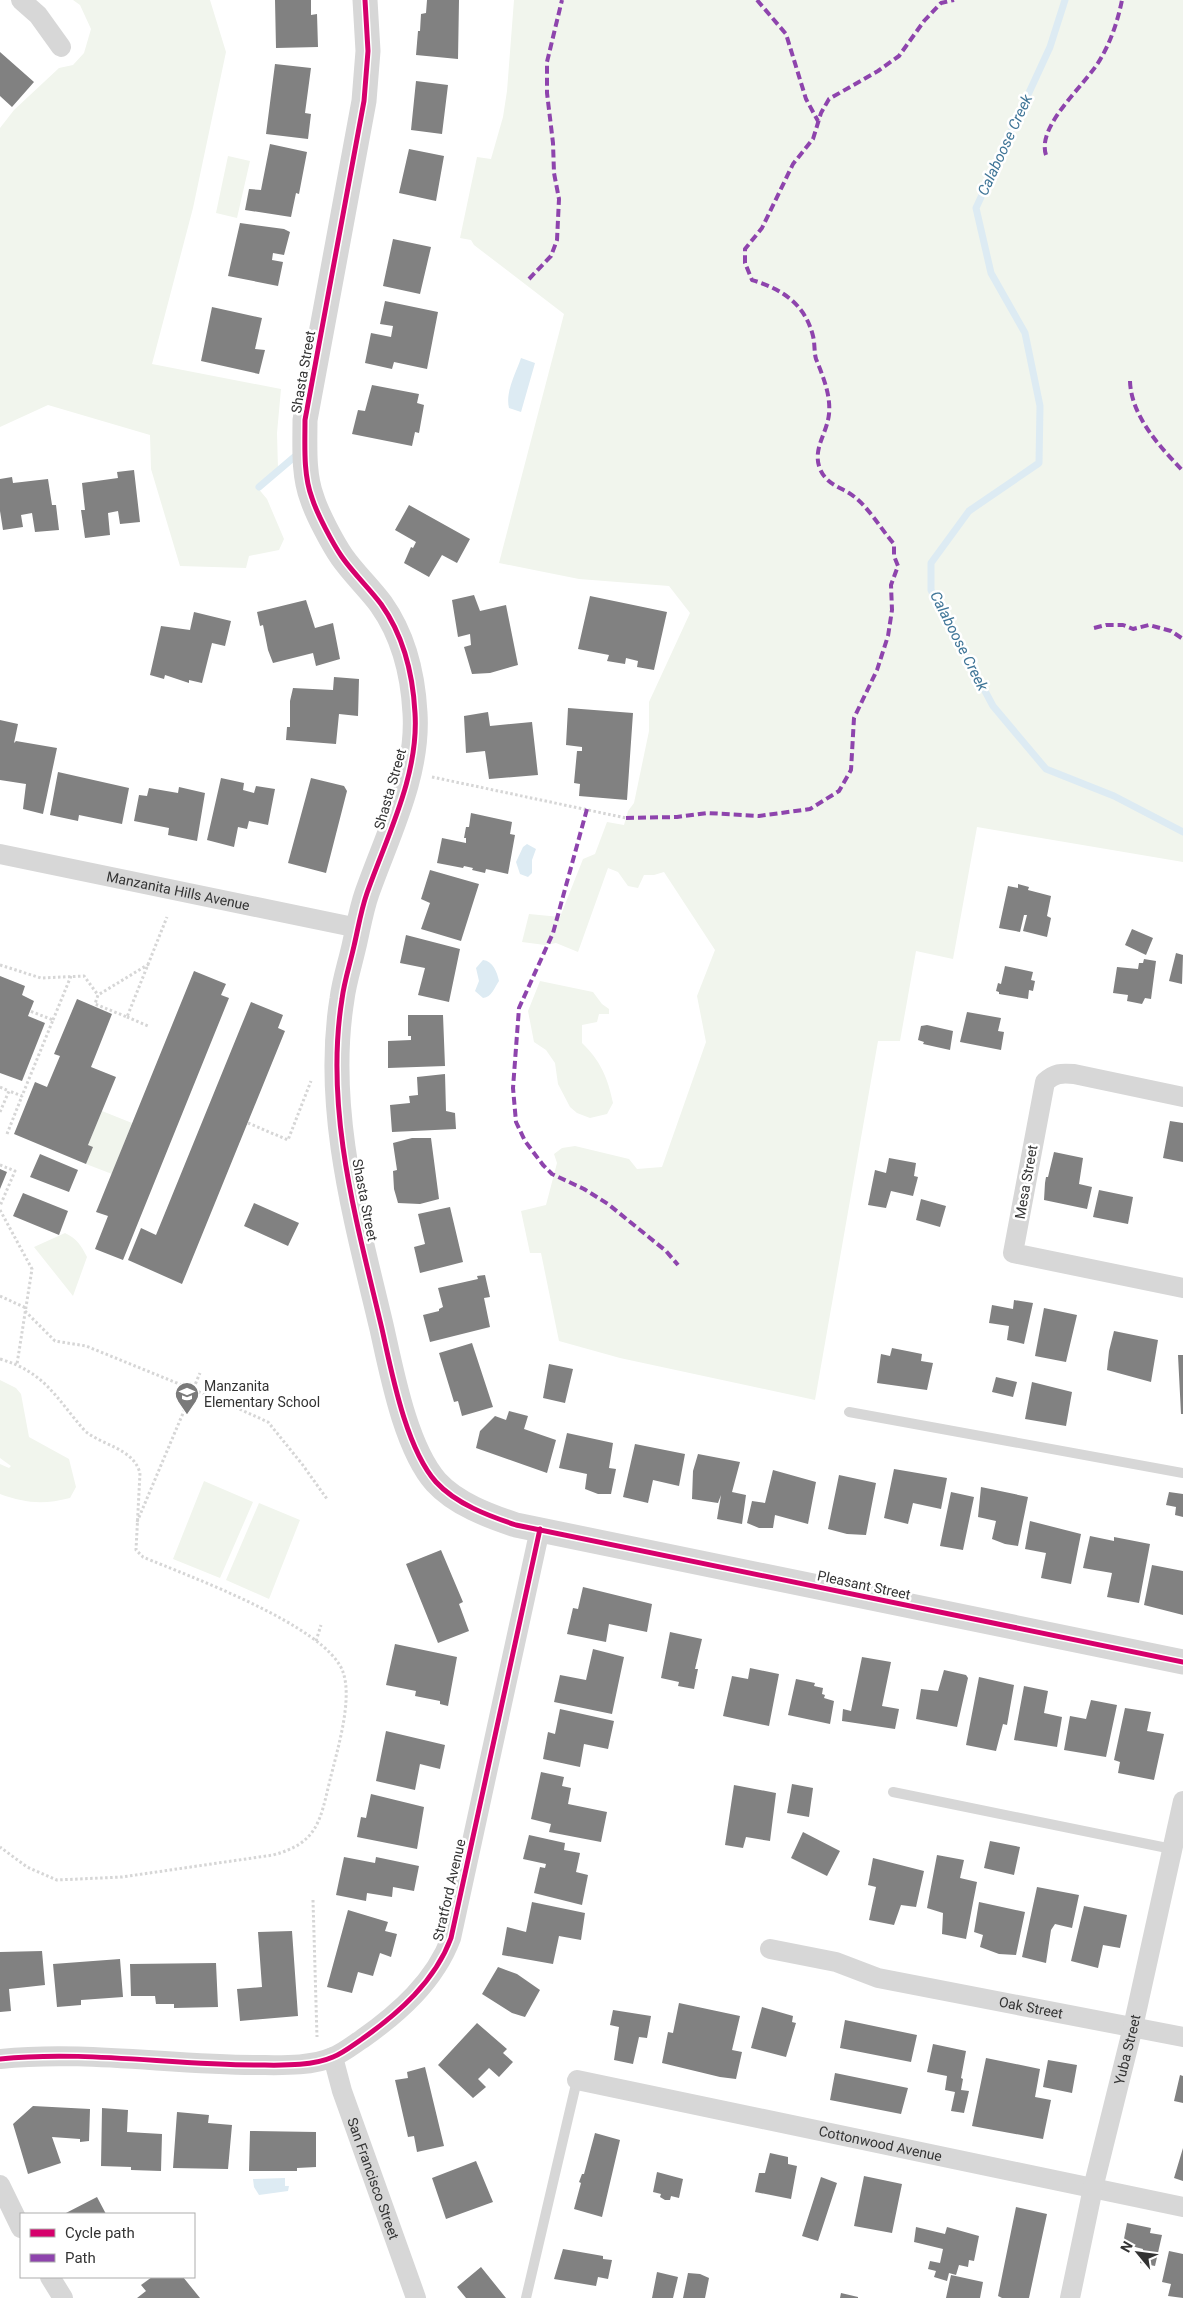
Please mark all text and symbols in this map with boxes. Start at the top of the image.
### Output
water label: Calaboose Creek [974,91,1037,198]
street label: Shasta Street [288,329,318,414]
water label: Calaboose Creek [926,588,992,694]
street label: Shasta Street [371,746,409,831]
street label: Manzanita Hills Avenue [105,868,251,913]
street label: Mesa Street [1012,1143,1040,1220]
street label: Shasta Street [349,1158,381,1243]
place label: Manzanita Elementary School [204,1378,320,1410]
school or university icon: Manzanita Elementary School [174,1381,200,1415]
street label: Pleasant Street [816,1567,912,1603]
street label: Stratford Avenue [429,1837,469,1943]
street label: Oak Street [998,1994,1065,2022]
street label: Yuba Street [1111,2013,1144,2086]
street label: San Francisco Street [344,2115,403,2242]
street label: Cottonwood Avenue [817,2123,944,2164]
legend [20,2213,195,2278]
text: Cycle path [65,2224,135,2242]
north arrow [1113,2228,1163,2278]
text: N [1117,2238,1136,2255]
text: Path [65,2249,96,2267]

